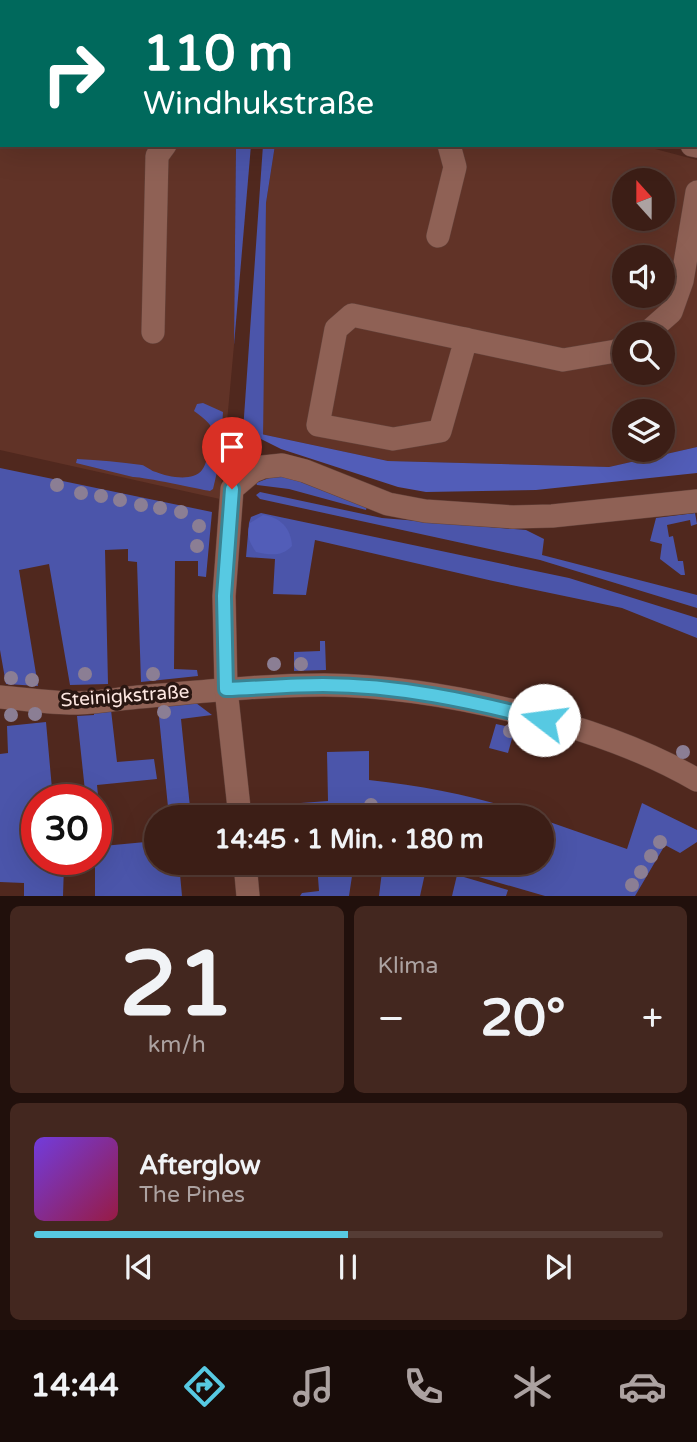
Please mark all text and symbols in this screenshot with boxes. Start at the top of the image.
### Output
text: 110 m [143,25,293,84]
icon: right [28,28,119,119]
text: Windhukstraße [143,85,374,123]
north arrow [612,168,676,231]
map controls [612,168,675,462]
button: sound [612,245,675,308]
button: search [612,322,675,385]
button: layers [612,399,675,462]
pin [202,417,262,489]
icon: arrive [213,428,251,466]
street label: Steinigkstraße [60,681,190,711]
position arrow [507,683,581,757]
speed limit sign: 30 [21,784,112,875]
text: 14:45 · 1 Min. · 180 m [214,824,484,855]
text: 21 [120,930,234,1040]
text: Klima [378,952,438,980]
text: 20° [481,987,566,1050]
text: − [378,996,405,1042]
text: + [642,996,663,1042]
text: km/h [148,1031,206,1059]
text: Afterglow [139,1150,261,1181]
text: The Pines [139,1181,245,1209]
icon: previous [120,1248,158,1286]
icon: pause [329,1248,367,1286]
icon: next [539,1248,577,1286]
icon: directions [180,1362,229,1411]
icon: music [289,1362,338,1411]
icon: phone [399,1362,448,1411]
icon: climate [508,1362,557,1411]
icon: car [618,1362,667,1411]
text: 14:44 [30,1367,119,1405]

